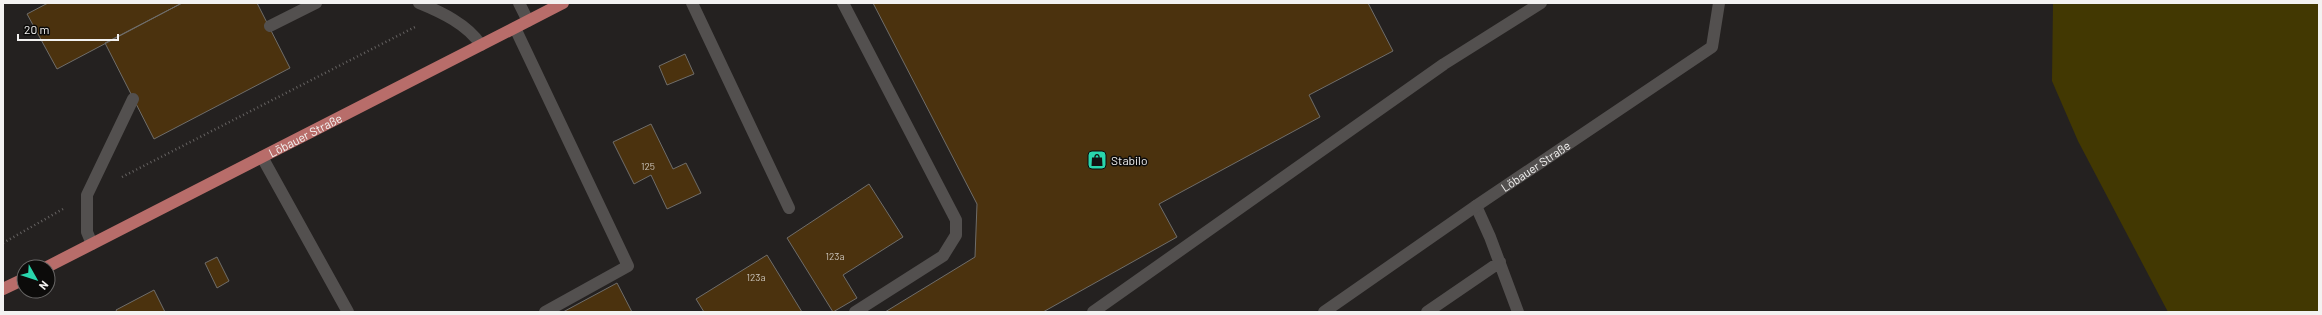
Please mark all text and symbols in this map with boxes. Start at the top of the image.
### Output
scale bar [18,16,118,42]
text: 20 m [24,22,50,36]
street label: Löbauer Straße [266,110,344,159]
street label: Löbauer Straße [1498,138,1573,194]
shop icon: Stabilo [1086,149,1108,171]
place label: Stabilo [1111,153,1147,167]
house number: 125 [641,160,655,172]
house number: 123a [825,250,845,262]
north arrow [16,259,56,299]
house number: 123a [746,271,766,283]
text: N [37,279,52,293]

